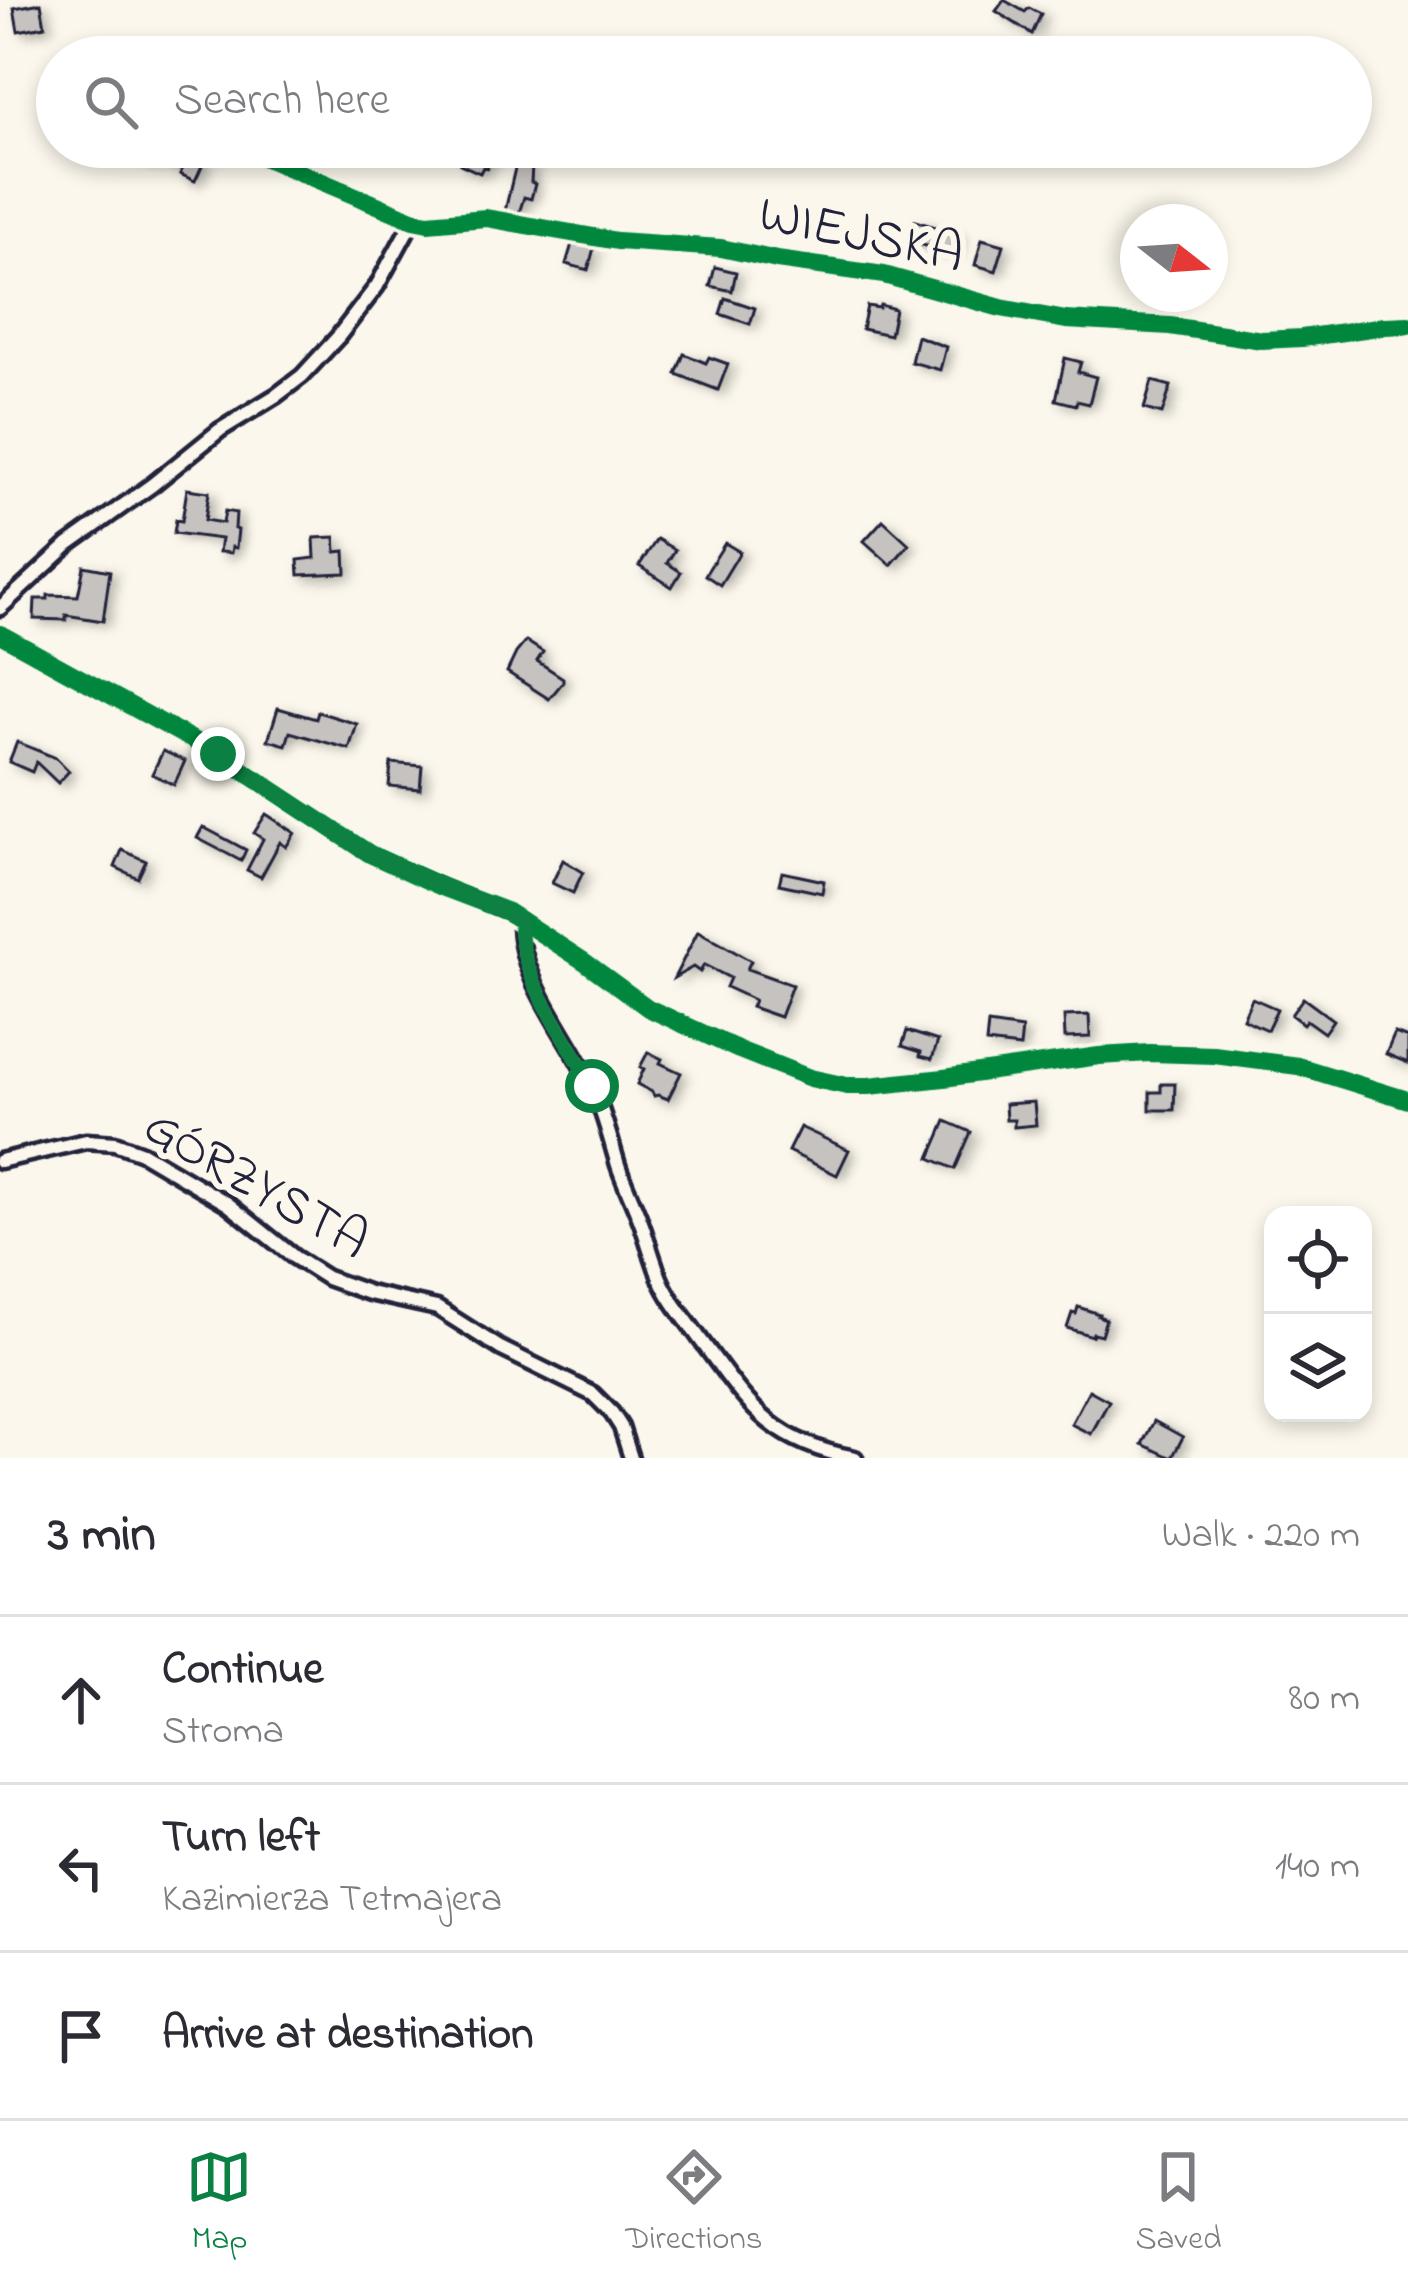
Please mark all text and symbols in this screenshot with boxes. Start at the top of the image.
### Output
search box [36,36,1372,168]
icon: search [78,69,144,135]
text: Search here [174,69,390,135]
street label: WIEJSKA [751,177,970,297]
north arrow [1120,204,1228,312]
route end [191,727,245,781]
route start [565,1059,619,1113]
street label: GÓRZYSTA [128,1090,382,1282]
map controls [1264,1206,1372,1422]
button: locate [1264,1206,1372,1314]
button: layers [1264,1314,1372,1422]
text: 3 min [48,1499,156,1574]
text: Walk · 220 m [1162,1508,1360,1565]
text: Continue [162,1638,323,1704]
icon: ahead [48,1667,114,1733]
text: 80 m [1289,1671,1360,1728]
text: Stroma [162,1704,284,1761]
text: Turn left [162,1806,320,1872]
icon: left [48,1835,114,1901]
text: 140 m [1275,1839,1360,1896]
text: Kazimierza Tetmajera [162,1872,502,1929]
icon: arrive [48,2003,114,2069]
text: Arrive at destination [162,2003,533,2069]
tab: Map [186,2144,252,2264]
tab: Directions [625,2144,763,2264]
tab: Saved [1135,2144,1222,2264]

